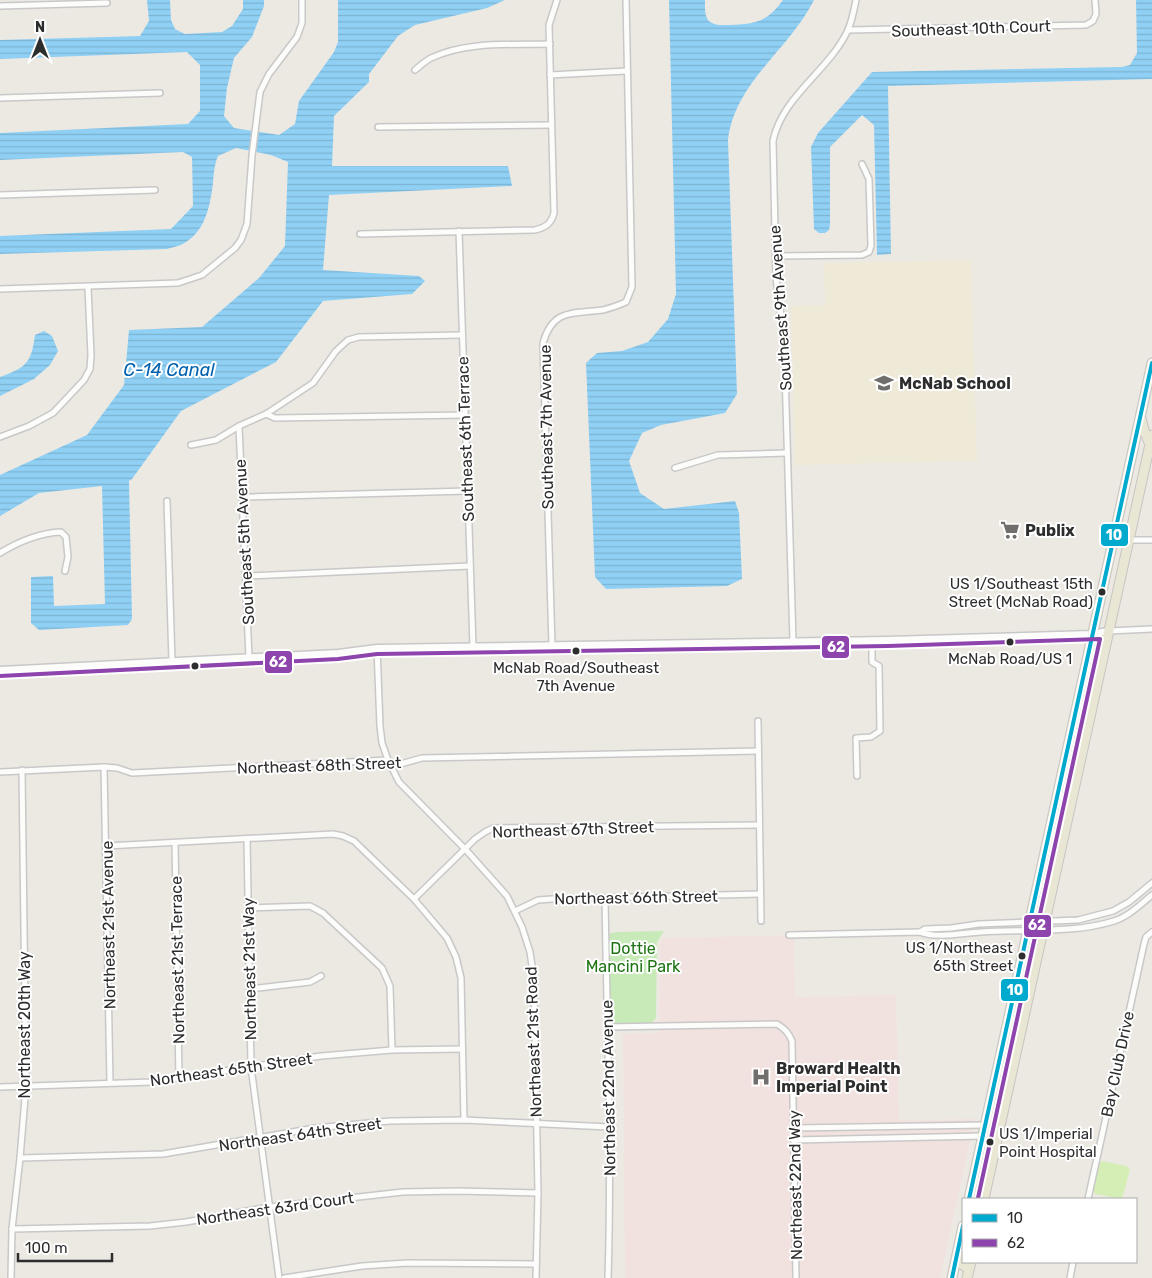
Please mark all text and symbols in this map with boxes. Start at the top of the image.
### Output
north arrow [15,15,65,65]
street label: Southeast 10th Court [891,16,1051,41]
text: N [35,19,45,36]
street label: Southeast 9th Avenue [765,225,796,391]
street label: Southeast 7th Avenue [536,344,557,509]
street label: Southeast 6th Terrace [453,356,478,522]
water label: C-14 Canal [123,359,215,381]
school or university icon: McNab School [873,372,895,394]
place label: McNab School [899,374,1011,393]
street label: Southeast 5th Avenue [231,459,258,625]
supermarket icon: Publix [999,519,1021,541]
place label: Publix [1025,521,1075,540]
line badge: 10 [1100,523,1129,547]
text: 10 [1106,527,1122,544]
place label: US 1/Southeast 15th Street (McNab Road) [949,575,1093,611]
marker: US 1/Southeast 15th Street (McNab Road) [1097,587,1107,597]
line badge: 62 [821,635,850,659]
marker: McNab Road/US 1 [1005,637,1015,647]
text: 62 [827,639,845,656]
marker: McNab Road/Southeast 7th Avenue [571,646,581,656]
line badge: 62 [264,650,293,674]
place label: McNab Road/US 1 [948,650,1072,668]
text: 62 [269,654,287,671]
place label: McNab Road/Southeast 7th Avenue [493,659,659,695]
unlabelled marker [190,661,200,671]
street label: Northeast 68th Street [236,753,402,778]
street label: Northeast 67th Street [492,817,654,842]
street label: Northeast 21st Avenue [98,840,119,1009]
street label: Northeast 21st Terrace [167,876,188,1044]
street label: Northeast 66th Street [554,887,718,908]
street label: Northeast 21st Way [239,897,260,1041]
line badge: 62 [1023,914,1052,938]
text: 62 [1028,917,1046,934]
park label: Dottie Mancini Park [586,939,681,976]
place label: US 1/Northeast 65th Street [905,939,1013,975]
street label: Northeast 20th Way [15,951,34,1099]
marker: US 1/Northeast 65th Street [1017,951,1027,961]
street label: Northeast 21st Road [521,966,546,1118]
line badge: 10 [1000,978,1029,1002]
text: 10 [1007,982,1023,999]
street label: Northeast 22nd Avenue [597,1000,620,1176]
street label: Bay Club Drive [1097,1009,1138,1119]
street label: Northeast 65th Street [149,1049,314,1090]
place label: Broward Health Imperial Point [776,1059,901,1096]
hospital icon: Broward Health Imperial Point [750,1066,772,1088]
street label: Northeast 22nd Way [785,1110,806,1260]
street label: Northeast 64th Street [217,1114,383,1155]
place label: US 1/Imperial Point Hospital [999,1125,1097,1161]
marker: US 1/Imperial Point Hospital [985,1137,995,1147]
street label: Northeast 63rd Court [195,1188,355,1229]
legend [962,1198,1137,1263]
text: 10 [1007,1209,1023,1227]
scale bar [18,1230,111,1262]
text: 62 [1007,1234,1025,1252]
text: 100 m [25,1239,67,1257]

